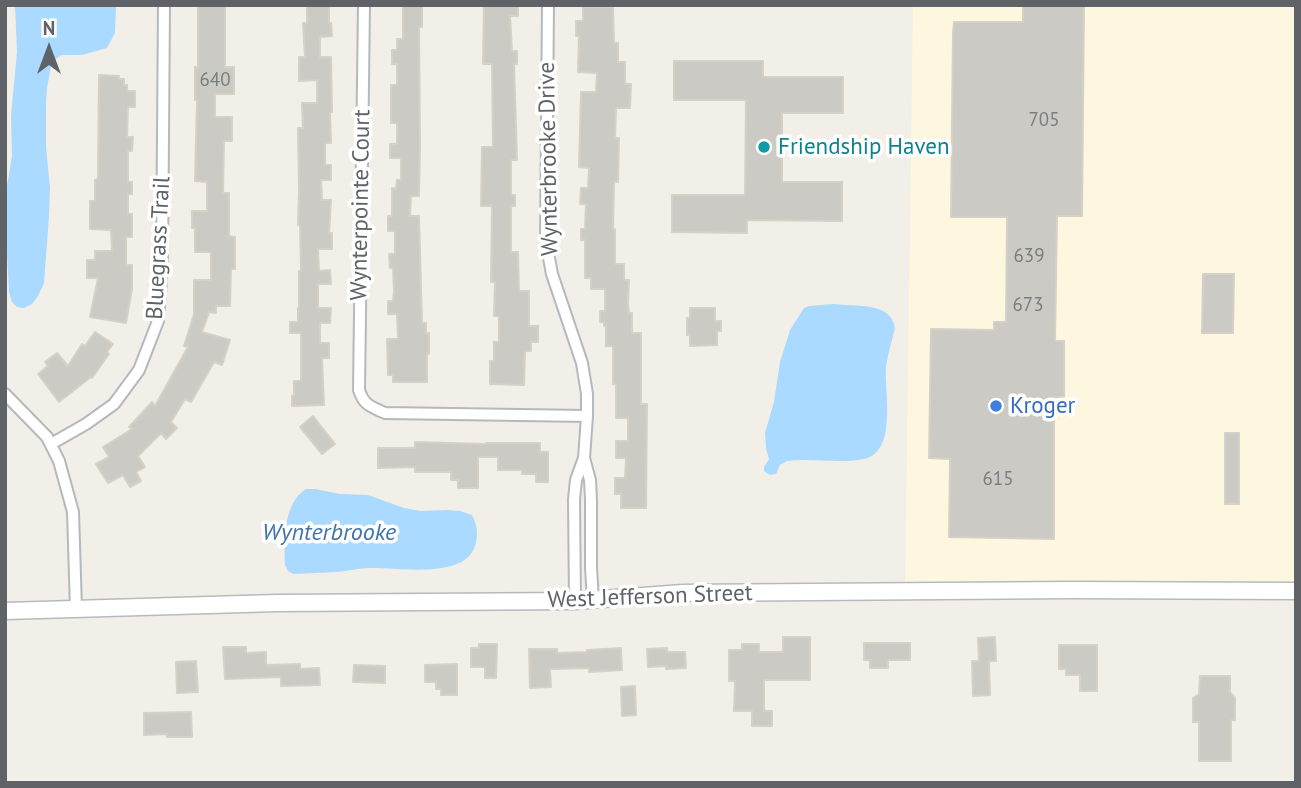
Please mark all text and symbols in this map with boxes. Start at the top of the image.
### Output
north arrow [14,14,84,84]
text: N [43,16,55,40]
street label: Wynterbrooke Drive [534,62,564,256]
house number: 640 [199,70,231,92]
street label: Wynterpointe Court [346,109,376,301]
house number: 705 [1028,110,1060,132]
place label: Friendship Haven [778,133,949,161]
marker: Friendship Haven [756,139,772,155]
street label: Bluegrass Trail [141,176,177,320]
house number: 639 [1013,246,1045,268]
house number: 673 [1012,295,1044,317]
place label: Kroger [1010,392,1075,420]
marker: Kroger [988,398,1004,414]
house number: 615 [982,469,1014,491]
water label: Wynterbrooke [262,519,396,547]
street label: West Jefferson Street [547,580,753,614]

